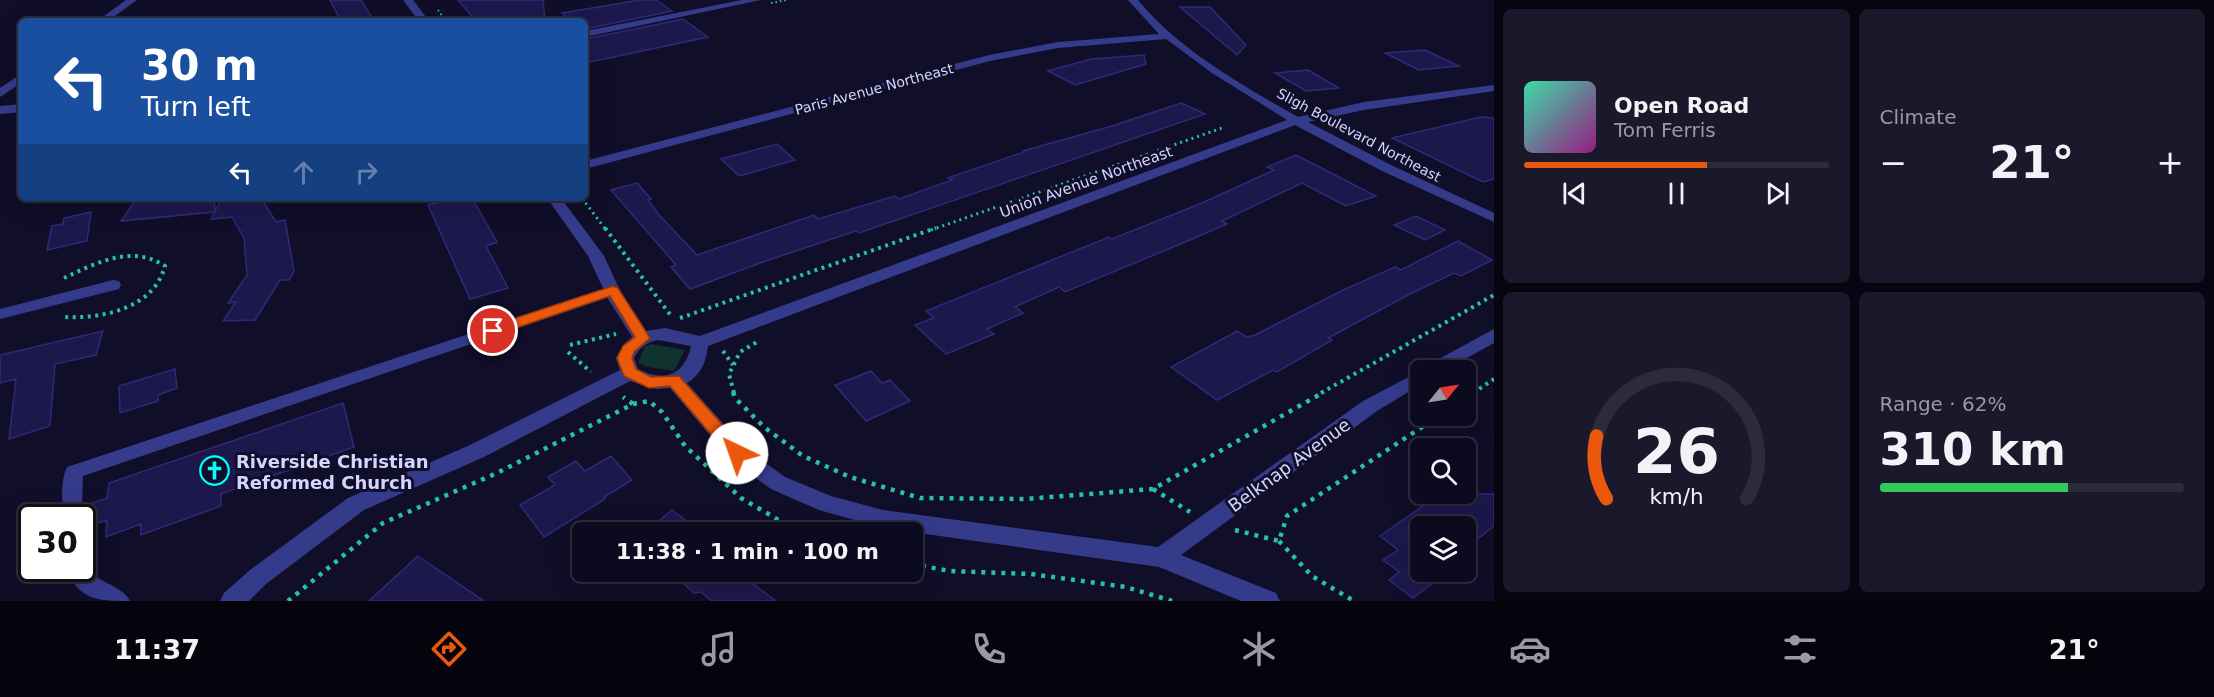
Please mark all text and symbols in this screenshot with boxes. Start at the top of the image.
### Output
text: 30 m [141,41,258,90]
icon: left [42,42,120,120]
street label: Paris Avenue Northeast [793,60,955,118]
street label: Sligh Boulevard Northeast [1274,85,1444,185]
text: Turn left [141,91,251,122]
text: Open Road [1614,93,1749,118]
text: Climate [1880,105,1956,129]
text: Tom Ferris [1614,118,1716,142]
text: 21° [1989,136,2074,189]
street label: Union Avenue Northeast [997,142,1175,222]
text: − [1880,143,1907,182]
text: + [2156,143,2184,182]
icon: left [224,156,257,189]
icon: ahead [287,156,320,189]
icon: right [350,156,383,189]
icon: previous [1558,177,1591,210]
icon: pause [1660,177,1693,210]
icon: next [1761,177,1794,210]
pin [467,305,518,356]
icon: arrive [476,314,509,347]
north arrow [1410,360,1476,426]
map controls [1410,360,1476,582]
text: Range · 62% [1880,392,2006,416]
street label: Belknap Avenue [1224,414,1354,516]
text: 26 [1633,415,1720,488]
position arrow [705,421,769,485]
text: 310 km [1880,423,2066,476]
button: search [1410,438,1476,504]
place label: Riverside Christian Reformed Church [236,451,429,493]
church icon: Riverside Christian Reformed Church [199,455,231,487]
text: km/h [1649,484,1703,509]
speed limit sign: 30 [18,504,96,582]
button: layers [1410,516,1476,582]
text: 11:38 · 1 min · 100 m [616,539,879,564]
icon: directions [428,628,470,670]
icon: music [698,628,740,670]
icon: phone [968,628,1010,670]
icon: climate [1238,628,1280,670]
icon: car [1509,628,1551,670]
icon: filters [1779,628,1821,670]
text: 11:37 [114,634,200,665]
text: 21° [2049,634,2100,665]

